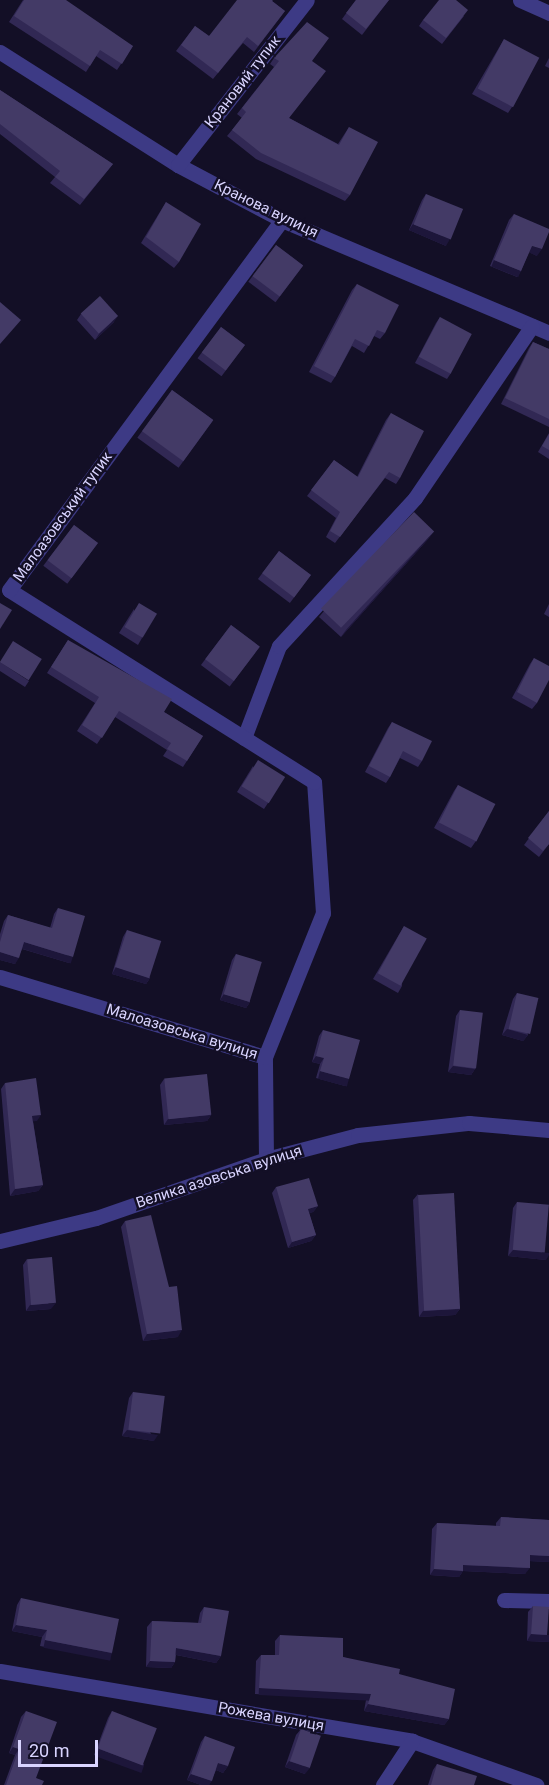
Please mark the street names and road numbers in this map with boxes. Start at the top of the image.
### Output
street label: Крановий тупик [201,32,285,132]
street label: Кранова вулиця [211,176,321,242]
street label: Малоазовський тупик [10,448,116,586]
street label: Малоазовська вулиця [104,1000,260,1064]
street label: Велика азовська вулиця [134,1142,304,1212]
street label: Рожева вулиця [217,1699,325,1735]

